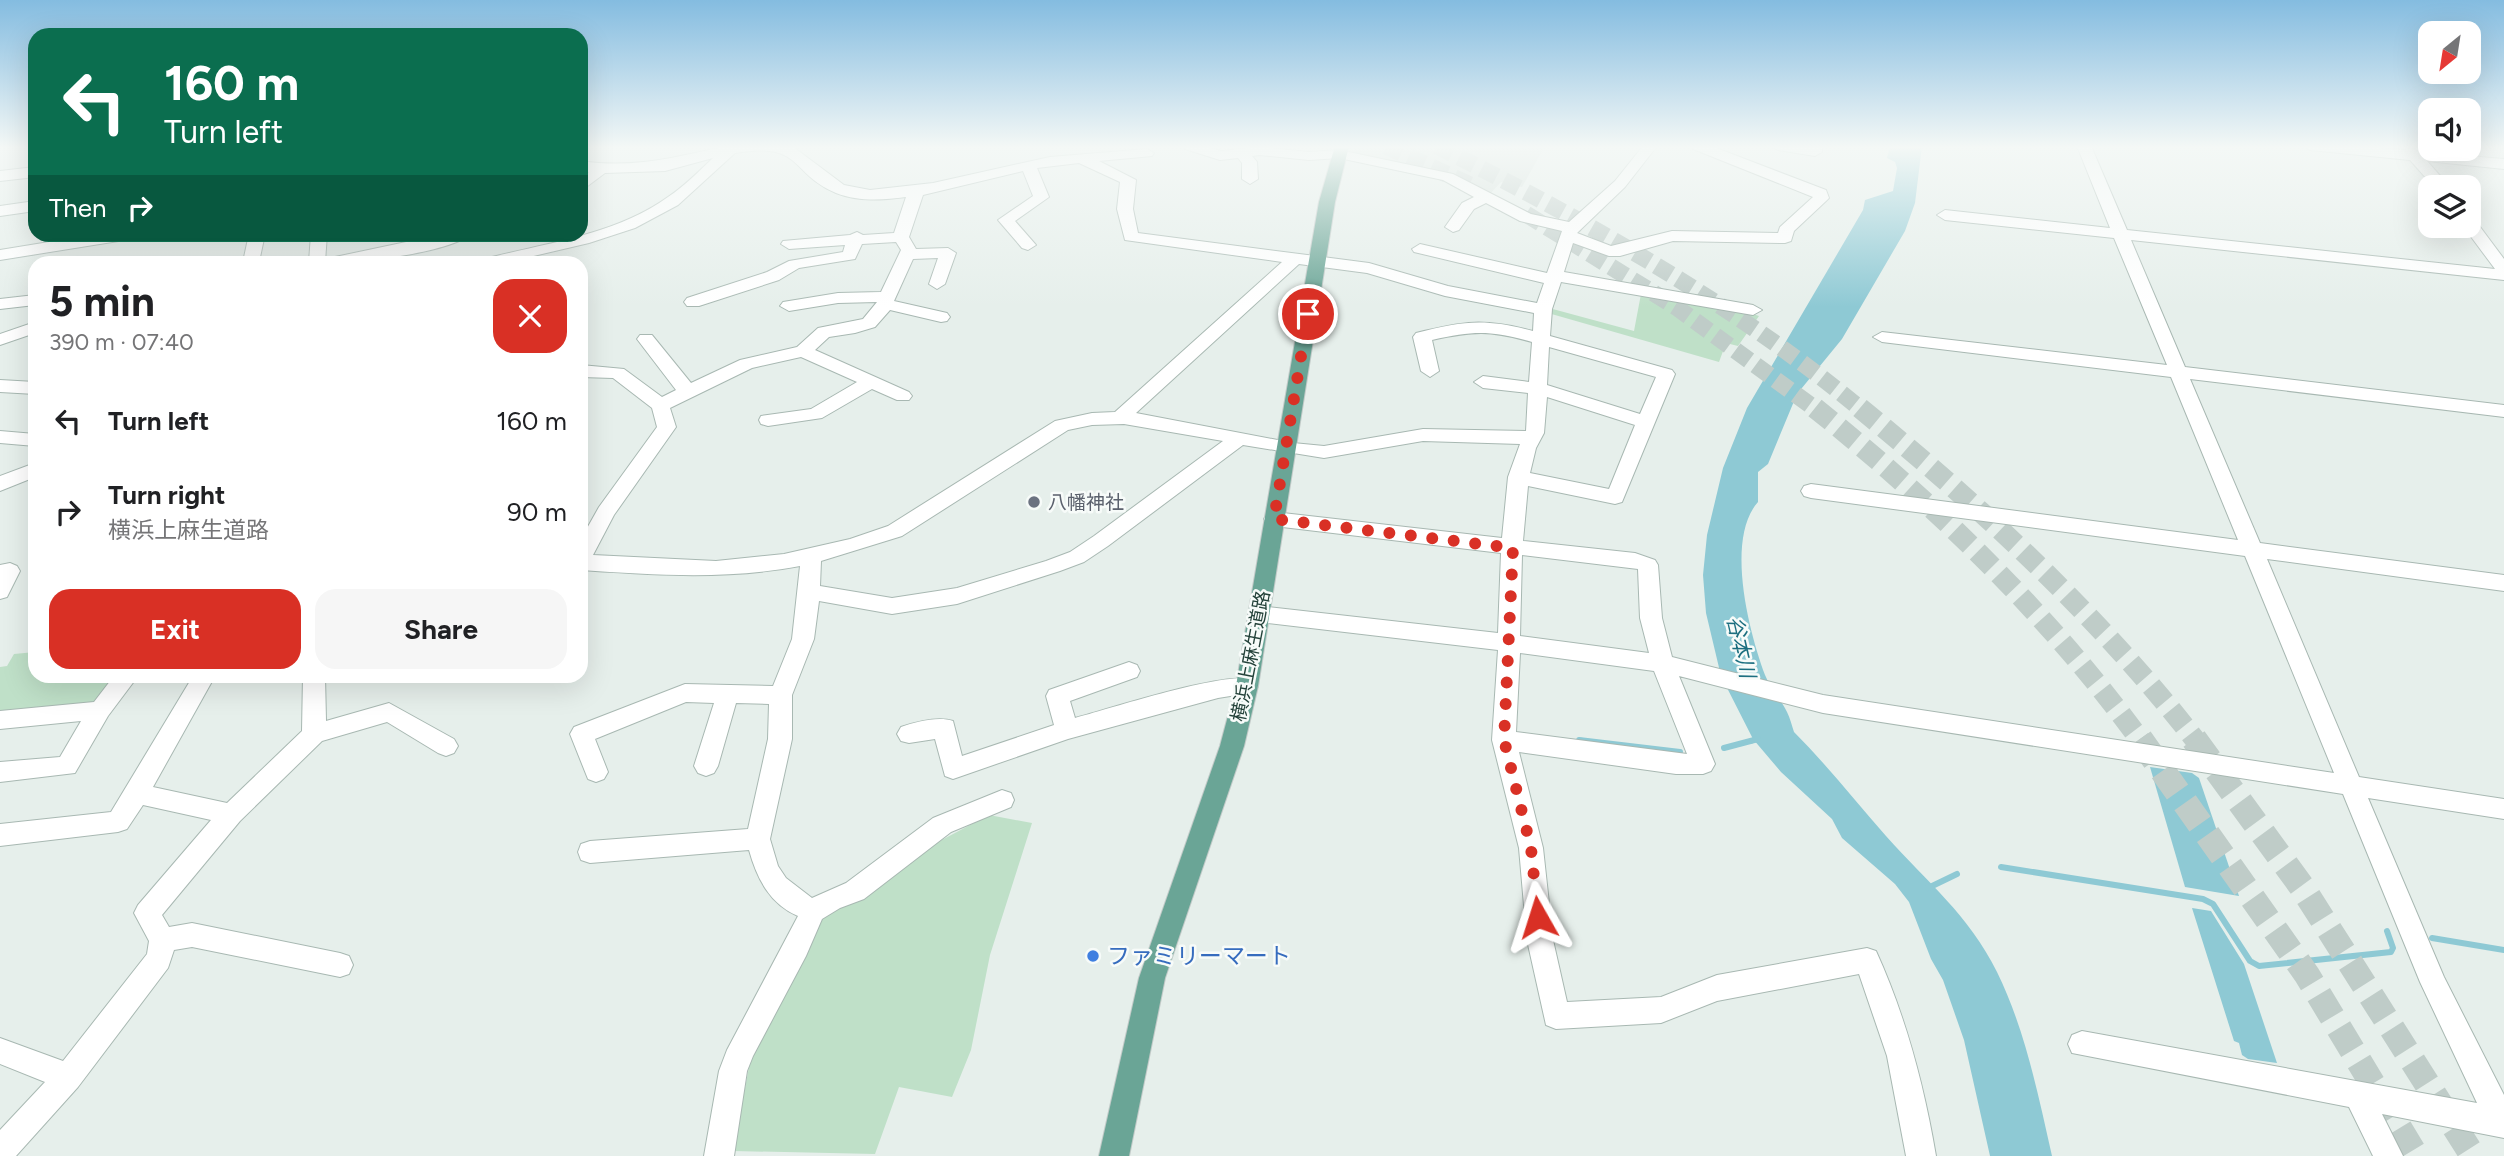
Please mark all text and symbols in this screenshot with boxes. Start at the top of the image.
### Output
north arrow [2418,21,2482,84]
map controls [2418,21,2481,238]
text: 160 m [164,53,299,112]
icon: left [49,56,140,147]
button: sound [2418,98,2481,161]
text: Turn left [164,113,283,151]
button: layers [2418,175,2481,238]
icon: right [121,189,159,227]
text: Then [49,192,107,224]
text: 5 min [49,276,155,327]
button: close [493,279,567,353]
pin [1278,284,1338,344]
icon: arrive [1289,295,1327,333]
text: 390 m · 07:40 [49,328,194,356]
icon: left [49,402,87,440]
text: Turn left [108,405,209,437]
text: 160 m [496,405,567,437]
text: Turn right [108,479,225,511]
place label: 八幡神社 [1048,491,1124,514]
icon: right [49,493,87,531]
marker: 八幡神社 [1026,494,1042,510]
text: 90 m [507,496,567,528]
text: 横浜上麻生道路 [108,516,269,544]
button: Exit [49,589,301,669]
button: Share [315,589,567,669]
street label: 横浜上麻生道路 [1227,589,1274,724]
water label: 谷本川 [1722,613,1761,682]
position arrow [1501,880,1575,954]
place label: ファミリーマート [1107,942,1291,970]
marker: ファミリーマート [1085,948,1101,964]

